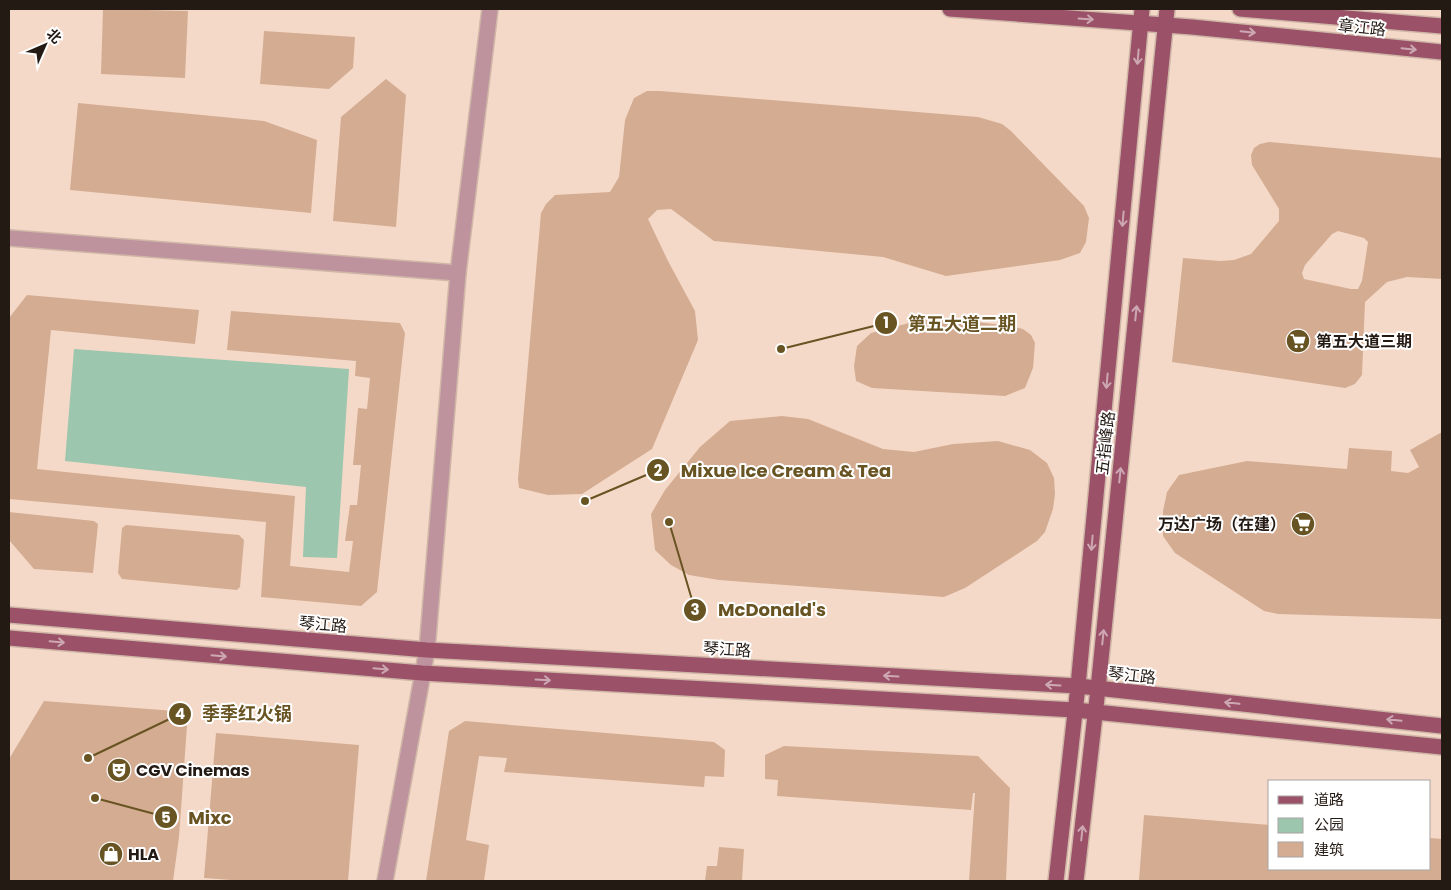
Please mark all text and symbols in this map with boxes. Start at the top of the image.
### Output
street label: 章江路 [1337,14,1387,41]
one-way arrow [1078,15,1094,24]
north arrow [20,20,70,70]
text: 北 [42,24,66,48]
one-way arrow [1240,27,1256,37]
one-way arrow [1401,44,1417,54]
one-way arrow [1133,49,1143,65]
one-way arrow [1118,211,1127,227]
one-way arrow [1131,305,1141,321]
callout: 第五大道二期 [873,307,1026,340]
text: 第五大道二期 [908,311,1016,336]
text: 1 [883,312,889,333]
supermarket icon: 第五大道三期 [1285,328,1311,354]
place label: 第五大道三期 [1316,330,1412,353]
one-way arrow [1102,373,1112,389]
street label: 五指峰路 [1091,410,1120,476]
callout: Mixue Ice Cream & Tea [646,454,901,487]
text: Mixue Ice Cream & Tea [681,458,891,483]
text: 2 [654,460,663,481]
one-way arrow [1115,467,1125,483]
supermarket icon: 万达广场（在建） [1290,511,1316,537]
place label: 万达广场（在建） [1158,513,1286,536]
one-way arrow [1087,534,1096,550]
callout: McDonald's [683,593,835,626]
text: McDonald's [718,597,826,622]
text: 3 [690,599,700,620]
street label: 琴江路 [298,611,348,638]
one-way arrow [1099,629,1108,645]
one-way arrow [49,637,65,647]
street label: 琴江路 [702,637,752,662]
one-way arrow [211,651,227,660]
street label: 琴江路 [1107,662,1157,689]
one-way arrow [373,665,389,674]
one-way arrow [883,671,899,680]
one-way arrow [535,675,551,684]
one-way arrow [1045,680,1061,689]
callout: 季季红火锅 [167,697,302,730]
one-way arrow [1224,698,1240,708]
text: 季季红火锅 [202,701,292,726]
text: 4 [175,703,185,724]
one-way arrow [1386,715,1402,725]
theatre icon: CGV Cinemas [106,757,132,783]
place label: CGV Cinemas [136,759,250,782]
legend [1268,780,1431,870]
text: 道路 [1314,789,1344,810]
callout: Mixc [154,801,242,834]
text: Mixc [188,805,232,830]
text: 5 [161,807,171,828]
text: 公园 [1314,814,1344,835]
one-way arrow [1077,825,1087,841]
text: 建筑 [1314,839,1344,860]
shop icon: HLA [98,841,124,867]
place label: HLA [128,843,159,866]

